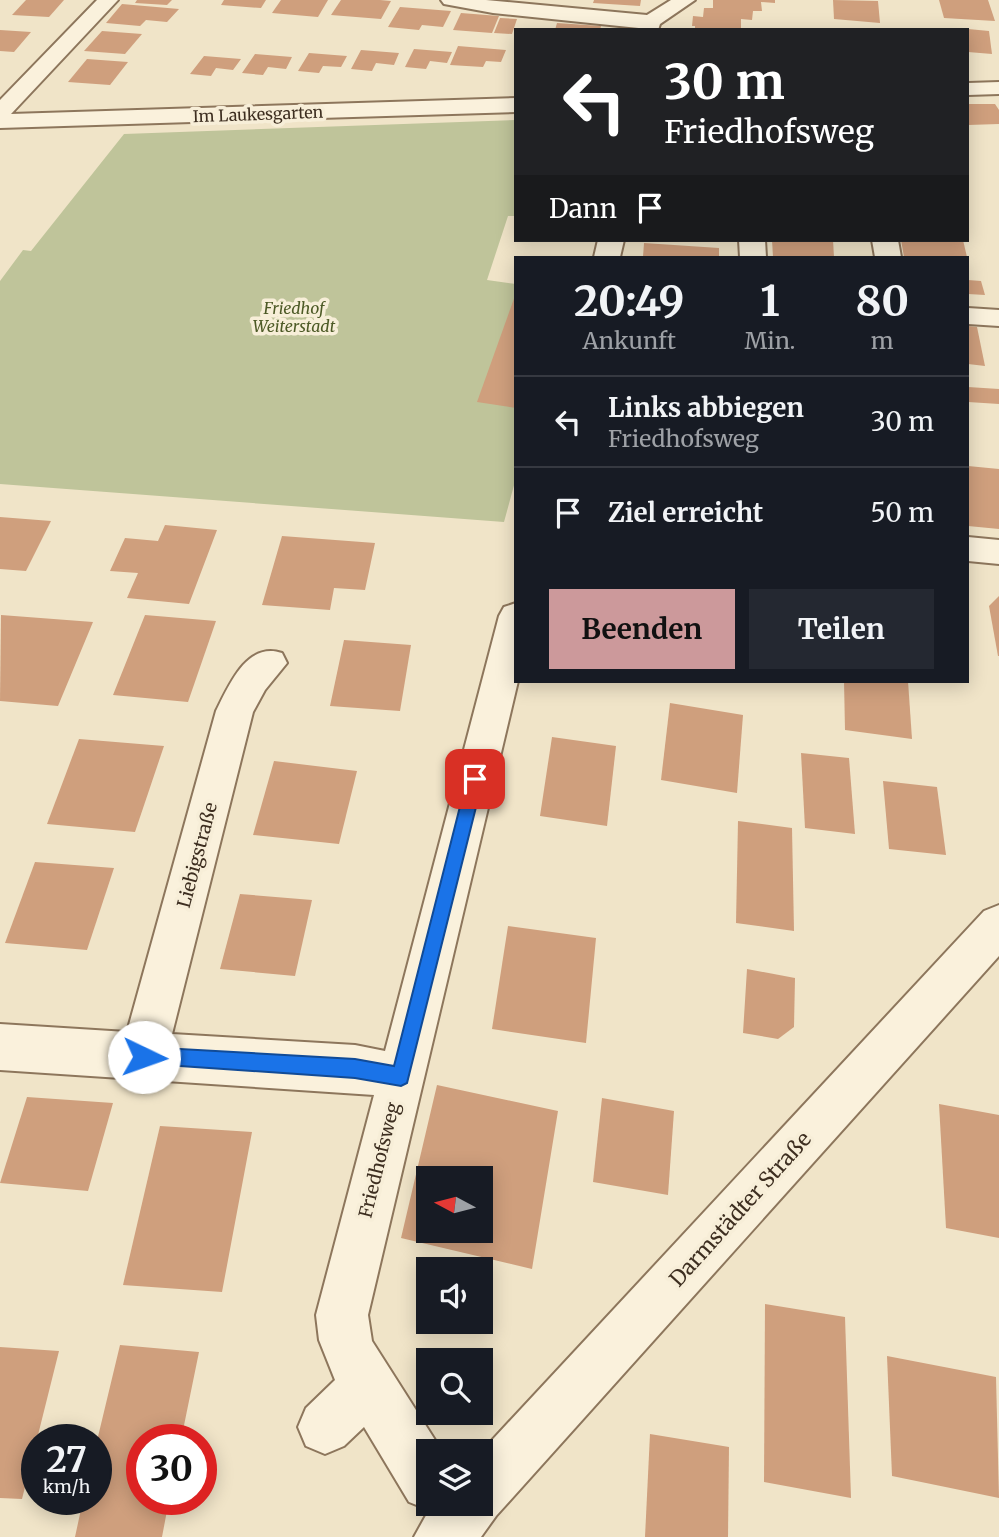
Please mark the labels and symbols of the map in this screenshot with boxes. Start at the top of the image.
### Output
street label: Im Laukesgarten [193,102,324,126]
park label: Friedhof Weiterstadt [253,298,336,336]
pin [445,749,505,809]
street label: Liebigstraße [172,800,222,910]
position arrow [107,1020,181,1094]
street label: Friedhofsweg [354,1100,404,1220]
street label: Darmstädter Straße [663,1126,817,1292]
north arrow [416,1166,494,1242]
speed limit sign: 30 [126,1424,217,1515]

